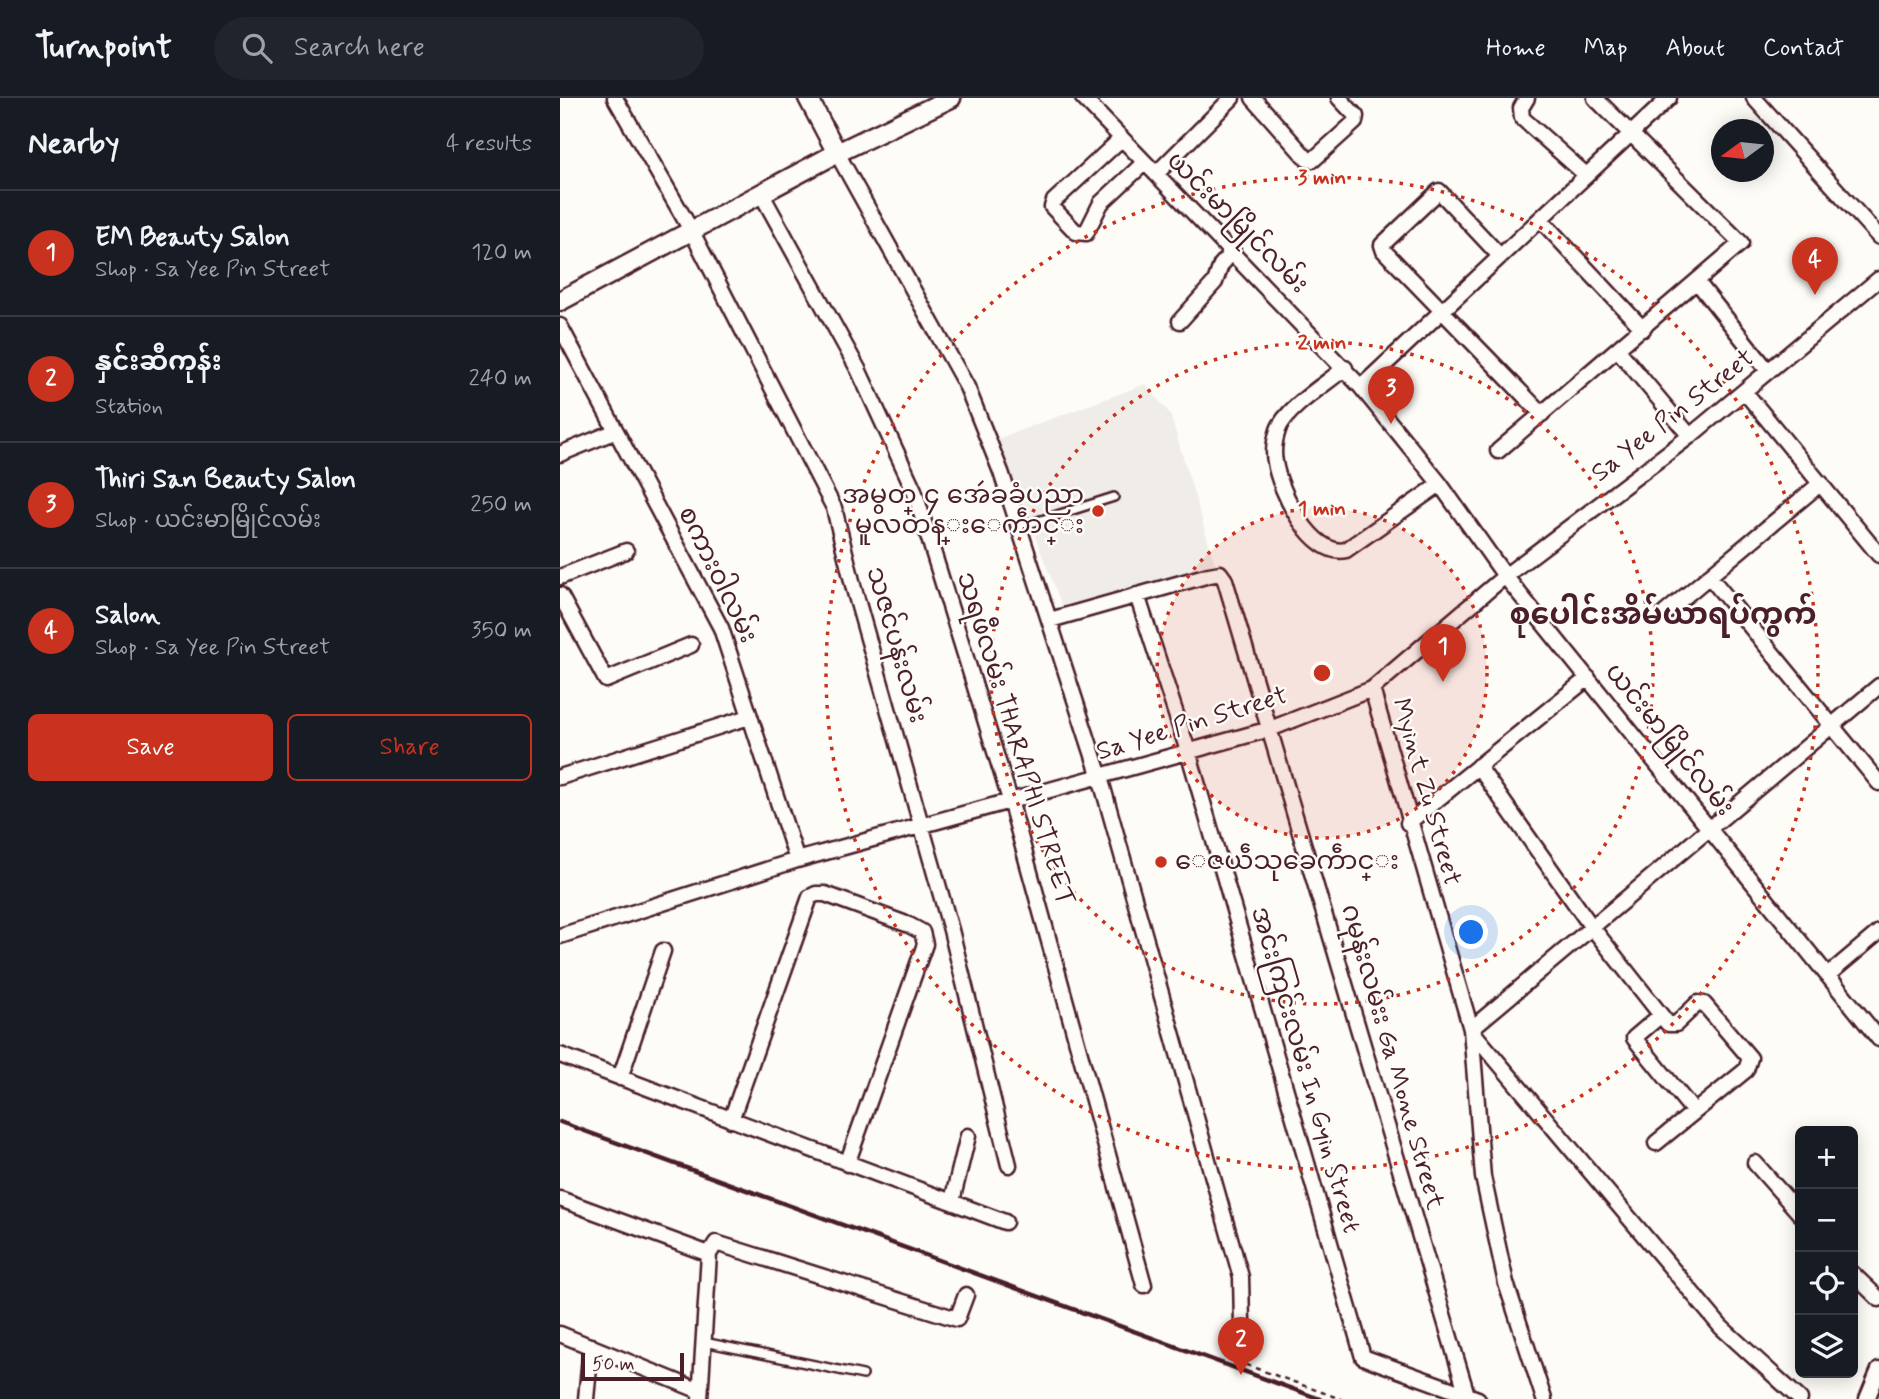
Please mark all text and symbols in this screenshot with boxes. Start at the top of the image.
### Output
search box [214,17,704,80]
text: Turnpoint [35,26,172,70]
icon: search [238,29,276,67]
text: Search here [294,31,425,65]
text: Home [1486,33,1546,64]
text: Map [1584,33,1628,64]
text: About [1666,33,1725,64]
text: Contact [1763,33,1844,64]
north arrow [1711,119,1774,182]
text: Nearby [28,124,119,163]
text: 4 results [446,129,532,159]
street label: ယင်းမာမြိုင်လမ်း [1157,143,1317,303]
text: 3 min [1298,164,1346,192]
text: EM Beauty Salon [95,221,290,255]
pin: 4 [1792,237,1838,295]
text: 1 [46,238,56,268]
text: 120 m [471,238,532,268]
text: Shop · Sa Yee Pin Street [95,255,330,285]
text: 2 min [1297,329,1347,357]
street label: Sa Yee Pin Street [1585,342,1761,490]
text: နှင်းဆီကုန်း [95,346,222,380]
text: 2 [45,364,57,394]
text: 240 m [468,364,532,394]
pin: 3 [1368,366,1414,424]
text: Station [95,392,163,422]
text: Thiri San Beauty Salon [95,463,356,497]
place label: အမွတ္ ၄ အေဴခခံပညာ မူလတန္းေကဵာင္း [842,479,1084,545]
text: 3 [46,490,56,520]
text: 250 m [470,490,532,520]
text: 1 min [1298,495,1346,523]
street label: စကားဝါလမ်း [669,500,766,649]
marker: အမွတ္ ၄ အေဴခခံပညာ မူလတန္းေကဵာင္း [1090,503,1106,519]
text: Shop · ယင်းမာမြိုင်လမ်း [95,506,321,536]
street label: သဇင်ပန်းလမ်း [856,562,936,728]
street label: သရဖီလမ်း THARAPHI STREET [946,567,1084,911]
district label: စုပေါင်းအိမ်ယာရပ်ကွက် [1509,593,1817,638]
text: Salon [95,599,160,633]
text: 4 [44,616,58,646]
text: 350 m [471,616,532,646]
pin: 1 [1420,624,1466,682]
text: Shop · Sa Yee Pin Street [95,633,330,663]
street label: ယင်းမာမြိုင်လမ်း [1595,655,1743,825]
centre of rings [1310,661,1334,685]
street label: Sa Yee Pin Street [1092,679,1292,769]
street label: Myint Zu Street [1383,694,1469,890]
button: Save [28,714,273,781]
button: Share [287,714,532,781]
place label: ေဇယဵသုခေကဵာင္း [1175,843,1399,881]
marker: ေဇယဵသုခေကဵာင္း [1153,854,1169,870]
street label: ဂမုန်းလမ်းး Ga Mone Street [1330,900,1454,1214]
street label: အင်းကြင်းလမ်း In Gyin Street [1240,902,1370,1238]
your location [1454,915,1488,949]
map controls [1795,1126,1858,1378]
button: + [1795,1126,1858,1189]
button: − [1795,1189,1858,1252]
button: locate [1795,1252,1858,1315]
button: layers [1795,1315,1858,1378]
pin: 2 [1218,1317,1264,1375]
scale bar [581,1350,684,1382]
text: 50 m [592,1352,635,1377]

